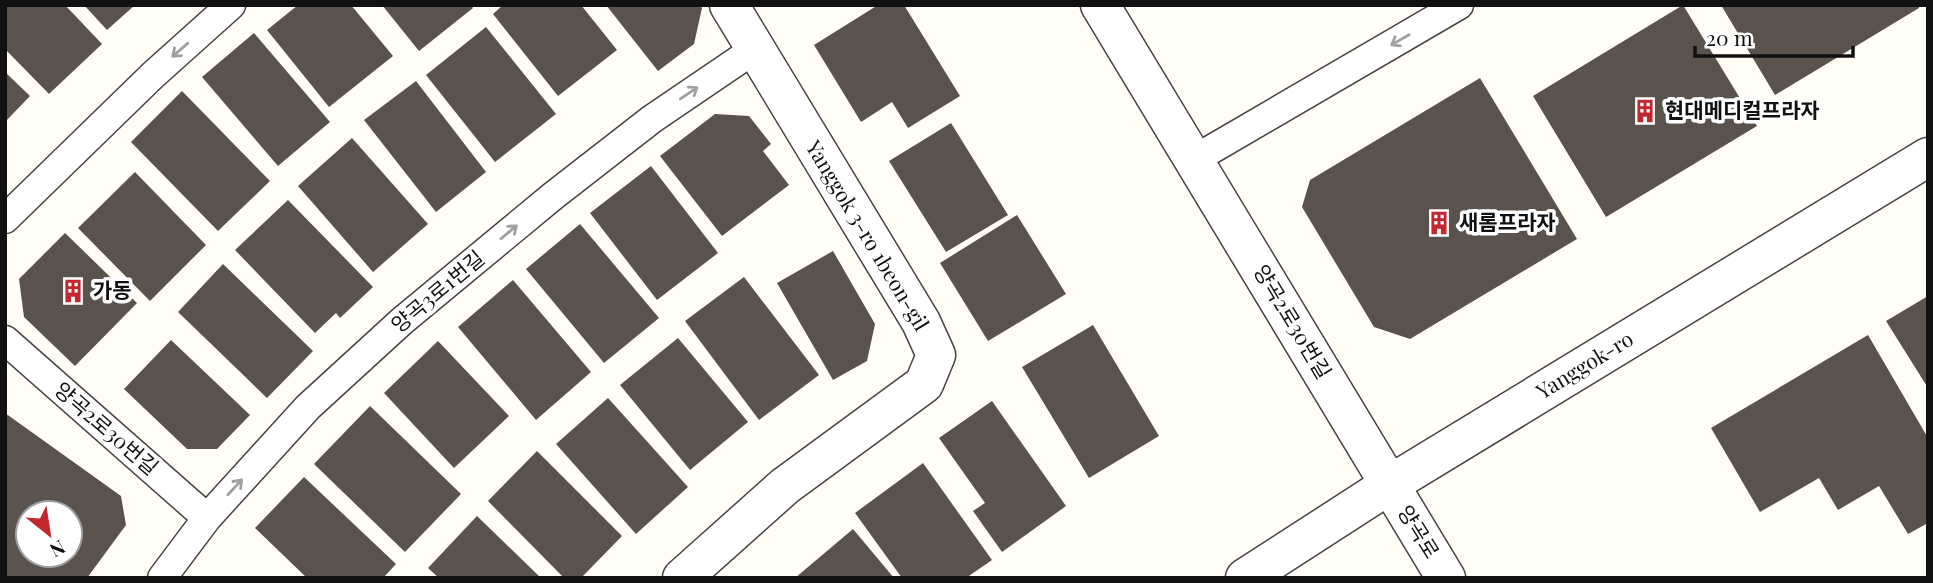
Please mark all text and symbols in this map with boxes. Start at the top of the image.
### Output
scale bar [1695,14,1853,58]
text: 20 m [1706,23,1753,51]
one-way arrow [1390,33,1410,47]
one-way arrow [172,42,189,59]
one-way arrow [679,86,698,101]
place label: 현대메디컬프라자 [1665,95,1820,123]
building icon: 현대메디컬프라자 [1631,97,1659,125]
street label: Yanggok 3-ro 1beon-gil [800,134,937,335]
place label: 새롬프라자 [1459,207,1556,235]
building icon: 새롬프라자 [1425,209,1453,237]
one-way arrow [500,224,518,240]
street label: 양곡3로1번길 [384,243,489,338]
street label: 양곡2로30번길 [1249,259,1339,383]
place label: 가동 [93,275,132,303]
building icon: 가동 [59,277,87,305]
street label: Yanggok-ro [1529,324,1638,405]
street label: 양곡2로30번길 [50,375,165,480]
one-way arrow [227,478,243,496]
north arrow [14,499,84,569]
street label: 양곡로 [1392,499,1447,563]
text: N [45,535,70,564]

